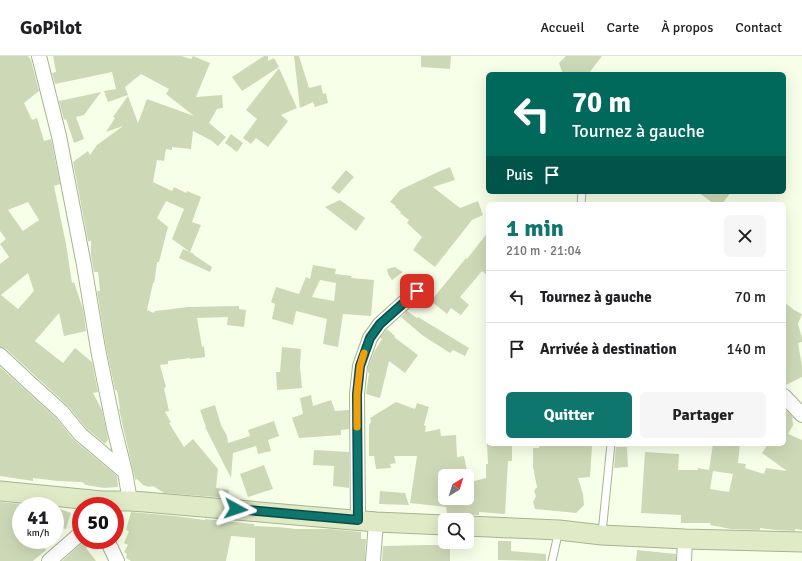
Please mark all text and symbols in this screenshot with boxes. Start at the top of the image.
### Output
text: GoPilot [20,16,82,40]
text: Accueil [540,19,585,36]
text: Carte [607,19,639,36]
text: À propos [661,19,713,36]
text: Contact [735,19,782,36]
text: 70 m [572,86,631,120]
icon: left [506,88,558,140]
text: Tournez à gauche [572,120,705,142]
icon: arrive [541,164,563,186]
text: Puis [506,166,533,184]
text: 1 min [506,213,564,243]
button: close [724,215,766,257]
text: 210 m · 21:04 [506,243,582,259]
pin [400,274,434,308]
icon: arrive [406,280,428,302]
icon: left [506,286,528,308]
text: Tournez à gauche [540,288,652,306]
text: 70 m [735,288,766,306]
icon: arrive [506,338,528,360]
text: Arrivée à destination [540,340,677,358]
text: 140 m [726,340,766,358]
button: Quitter [506,392,632,438]
button: Partager [640,392,766,438]
north arrow [438,469,474,505]
map controls [438,469,474,549]
position arrow [215,488,257,530]
speed limit sign: 50 [72,497,124,549]
text: 41 [27,505,49,530]
button: search [438,513,474,549]
text: km/h [27,527,49,539]

